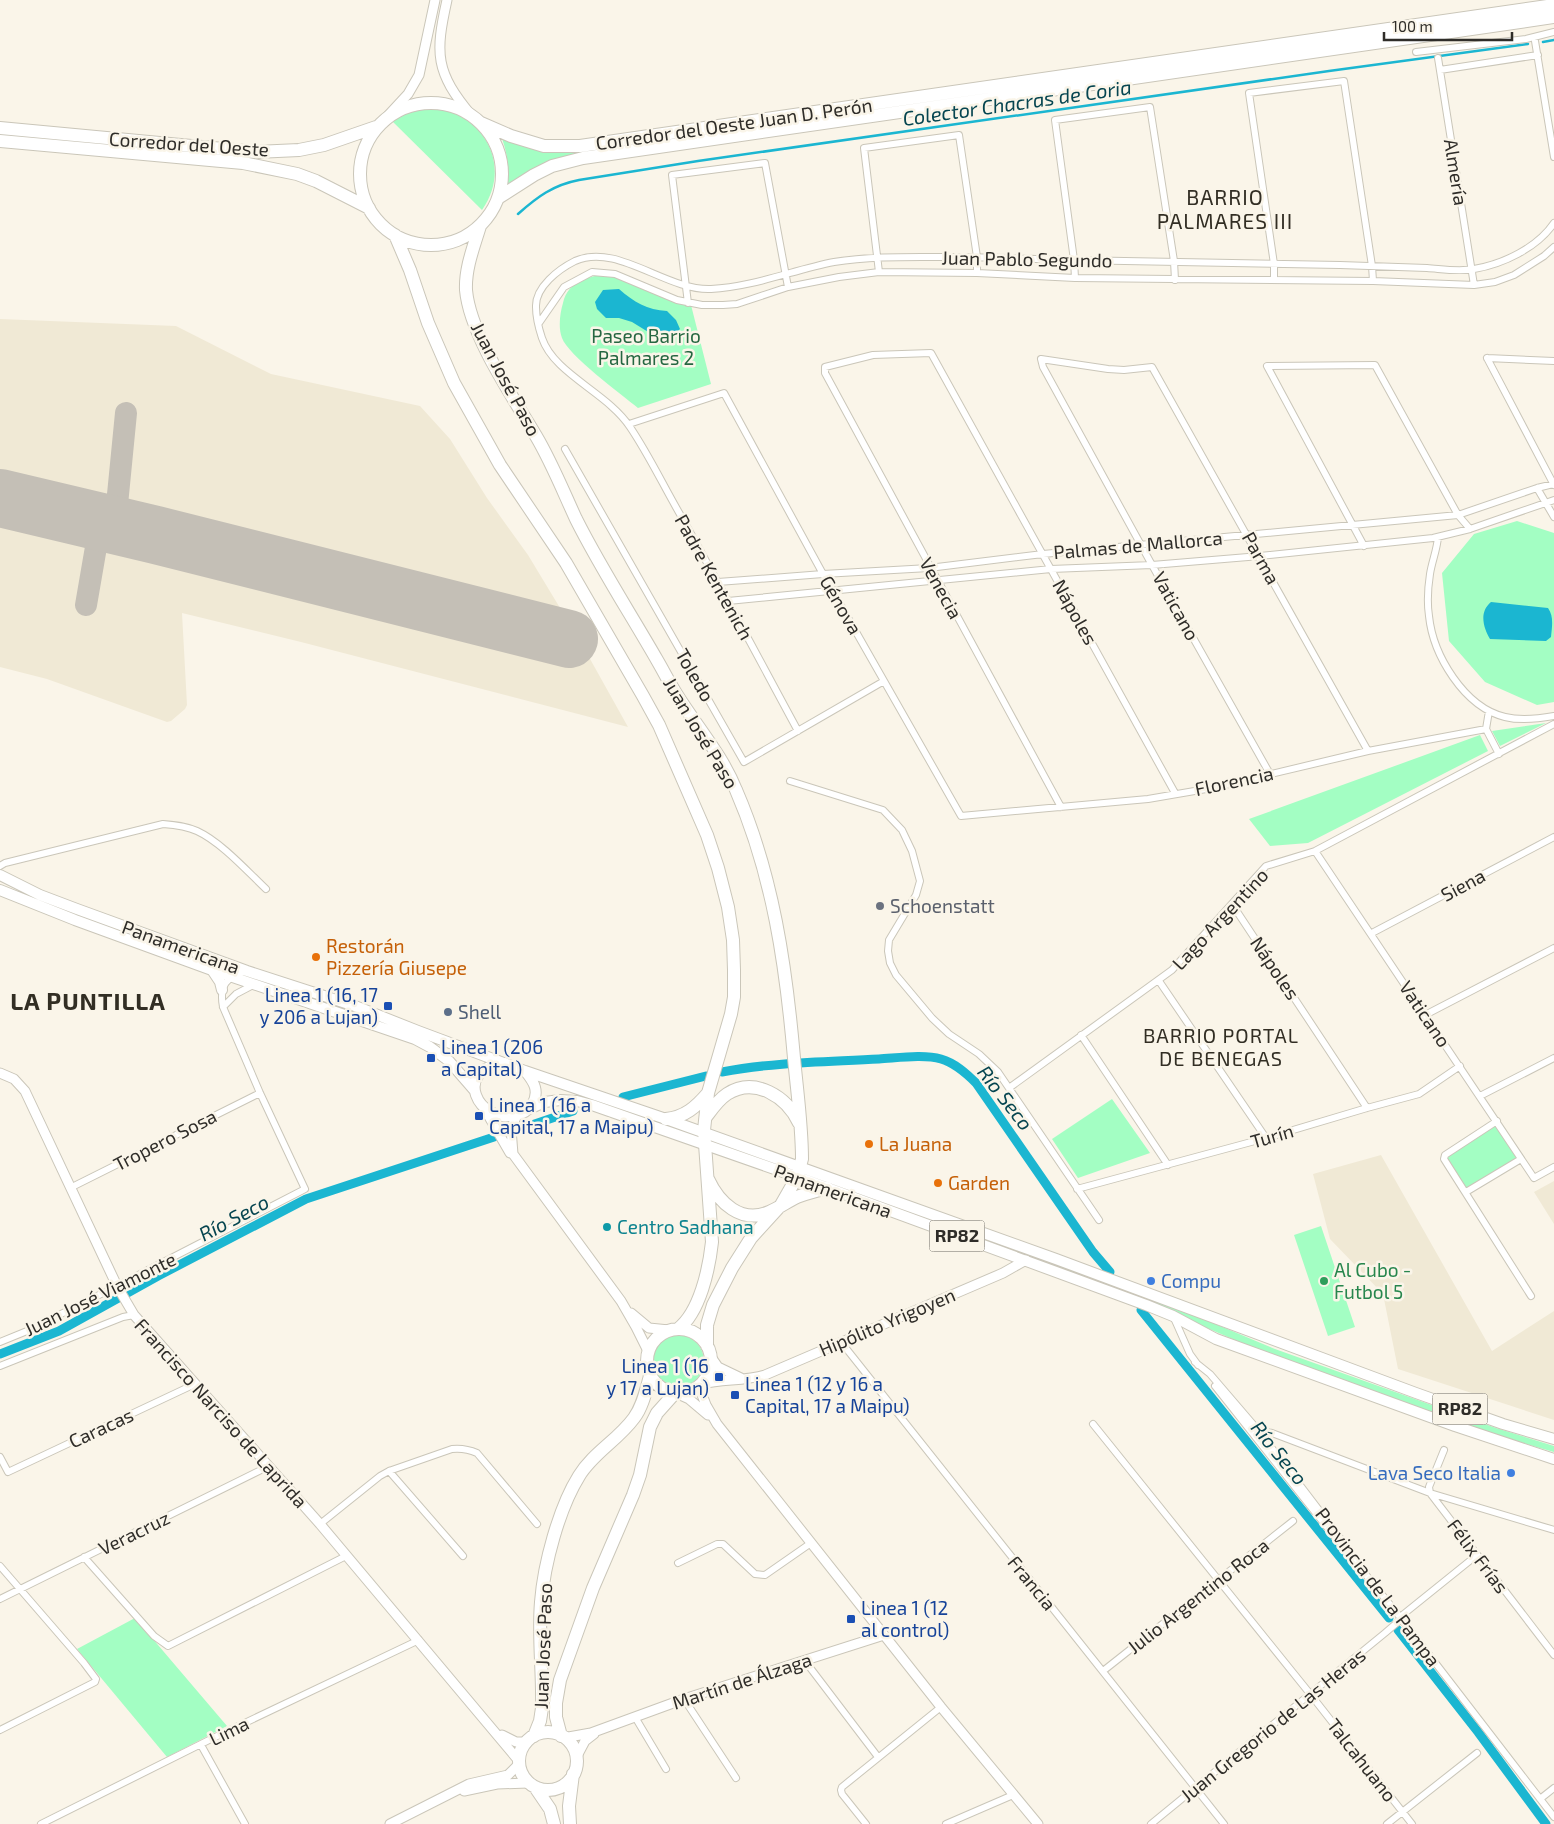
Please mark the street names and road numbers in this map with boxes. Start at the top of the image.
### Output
street label: Corredor del Oeste Juan D. Perón [594,93,874,154]
street label: Corredor del Oeste [108,126,270,161]
street label: Almería [1440,137,1473,207]
street label: Juan Pablo Segundo [941,246,1113,271]
street label: Juan José Paso [467,318,546,440]
street label: Padre Kentenich [670,510,758,644]
street label: Palmas de Mallorca [1052,526,1224,563]
street label: Parma [1238,528,1285,588]
street label: Venecia [915,553,968,623]
street label: Vaticano [1148,567,1205,644]
street label: Génova [815,571,867,638]
street label: Nápoles [1048,575,1103,648]
street label: Toledo [671,644,720,705]
street label: Juan José Paso [659,673,744,793]
street label: Florencia [1193,761,1275,800]
street label: Lago Argentino [1167,863,1272,974]
street label: Siena [1437,863,1489,906]
street label: Panamericana [119,915,243,978]
street label: Nápoles [1246,932,1305,1004]
street label: Vaticano [1395,976,1456,1051]
street label: Tropero Sosa [109,1104,220,1175]
street label: Turín [1248,1118,1296,1153]
street label: Panamericana [771,1159,895,1222]
road number: RP82 [930,1220,984,1252]
street label: Juan José Viamonte [20,1247,179,1340]
street label: Hipólito Yrigoyen [815,1282,958,1361]
street label: Francisco Narciso de Laprida [130,1313,313,1512]
road number: RP82 [1432,1394,1488,1425]
street label: Caracas [65,1403,137,1452]
street label: Provincia de La Pampa [1311,1503,1446,1671]
street label: Veracruz [94,1505,173,1560]
street label: Félix Frías [1443,1514,1514,1597]
street label: Julio Argentino Roca [1122,1533,1273,1658]
street label: Francia [1003,1551,1061,1615]
street label: Juan José Paso [529,1583,556,1709]
street label: Juan Gregorio de Las Heras [1176,1643,1370,1806]
street label: Martín de Álzaga [669,1647,815,1714]
street label: Lima [205,1711,253,1750]
street label: Talcahuano [1323,1714,1402,1806]

